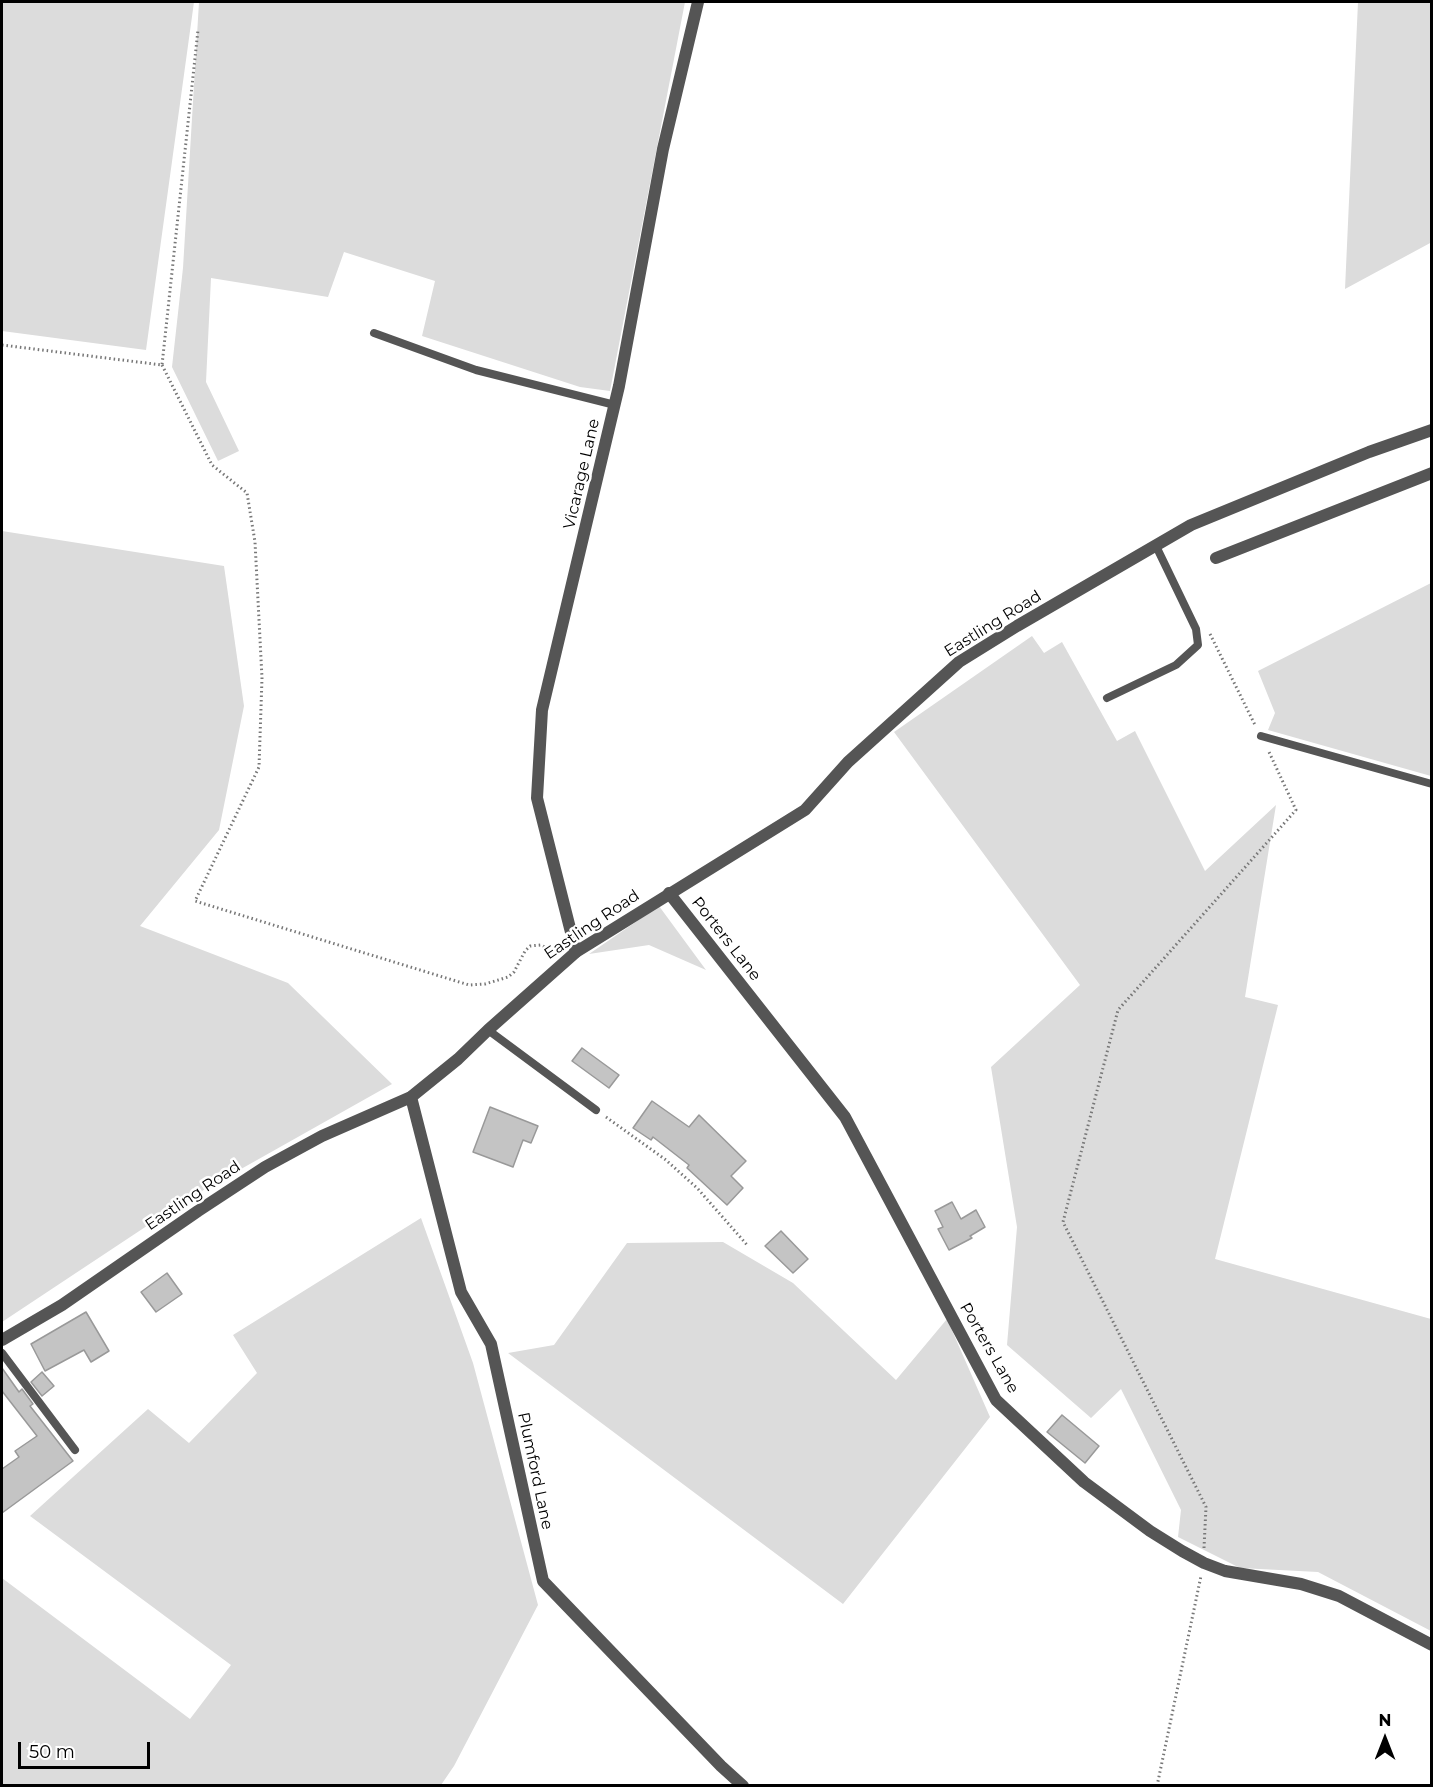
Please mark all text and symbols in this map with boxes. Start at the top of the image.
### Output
street label: Vicarage Lane [560,417,604,531]
street label: Eastling Road [941,587,1045,661]
street label: Eastling Road [541,886,643,964]
street label: Porters Lane [687,893,765,985]
street label: Eastling Road [142,1157,244,1235]
street label: Porters Lane [955,1299,1023,1397]
street label: Plumford Lane [513,1411,557,1531]
north arrow [1355,1709,1415,1769]
text: N [1379,1711,1391,1730]
scale bar [21,1730,153,1768]
text: 50 m [29,1741,75,1763]

